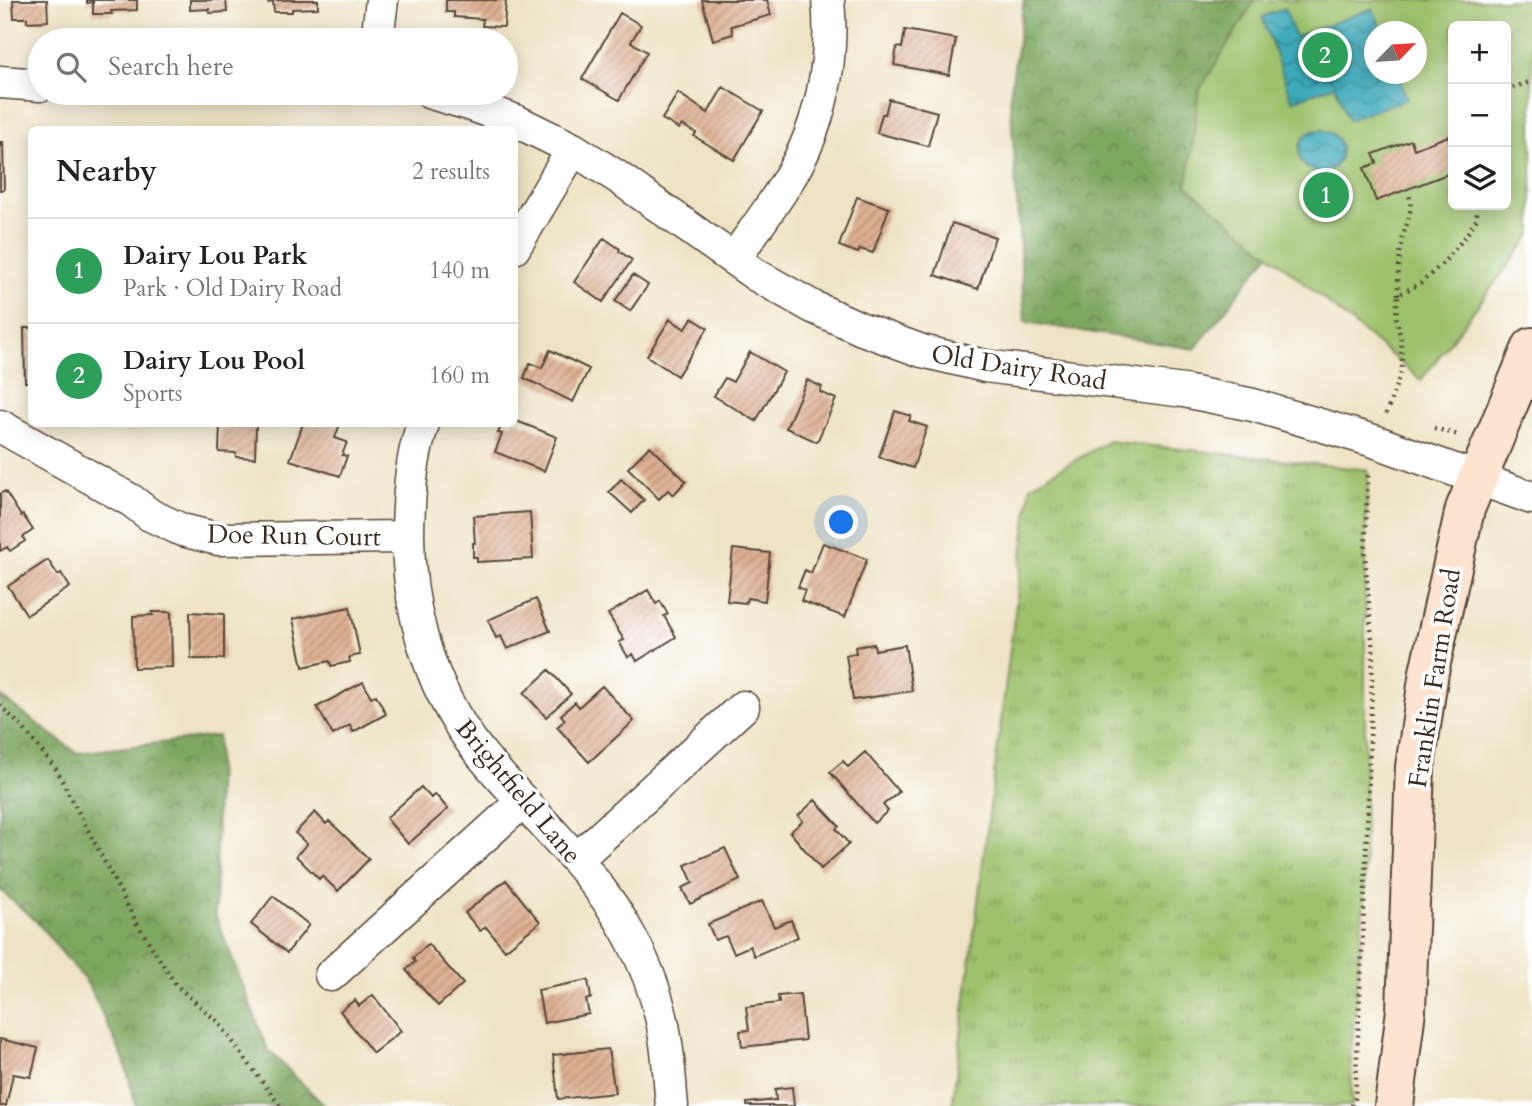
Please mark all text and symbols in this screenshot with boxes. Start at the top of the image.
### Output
north arrow [1364,21,1427,84]
map controls [1448,21,1511,210]
button: + [1448,21,1511,84]
search box [28,28,518,105]
pin: 2 [1302,29,1348,81]
icon: search [52,48,90,86]
text: Search here [108,49,234,84]
button: − [1448,84,1511,147]
button: layers [1448,147,1511,210]
text: Nearby [56,151,157,192]
text: 2 results [412,156,490,187]
pin: 1 [1303,169,1349,221]
text: Dairy Lou Park [123,238,307,273]
text: 1 [73,255,85,286]
text: 140 m [429,255,490,286]
text: Park · Old Dairy Road [123,273,342,304]
street label: Old Dairy Road [929,336,1109,399]
text: Dairy Lou Pool [123,343,305,378]
text: 2 [73,360,85,391]
text: 160 m [429,360,490,391]
text: Sports [123,378,183,409]
your location [824,505,858,539]
street label: Doe Run Court [207,516,381,555]
street label: Franklin Farm Road [1400,566,1469,790]
street label: Brightfield Lane [448,712,590,871]

